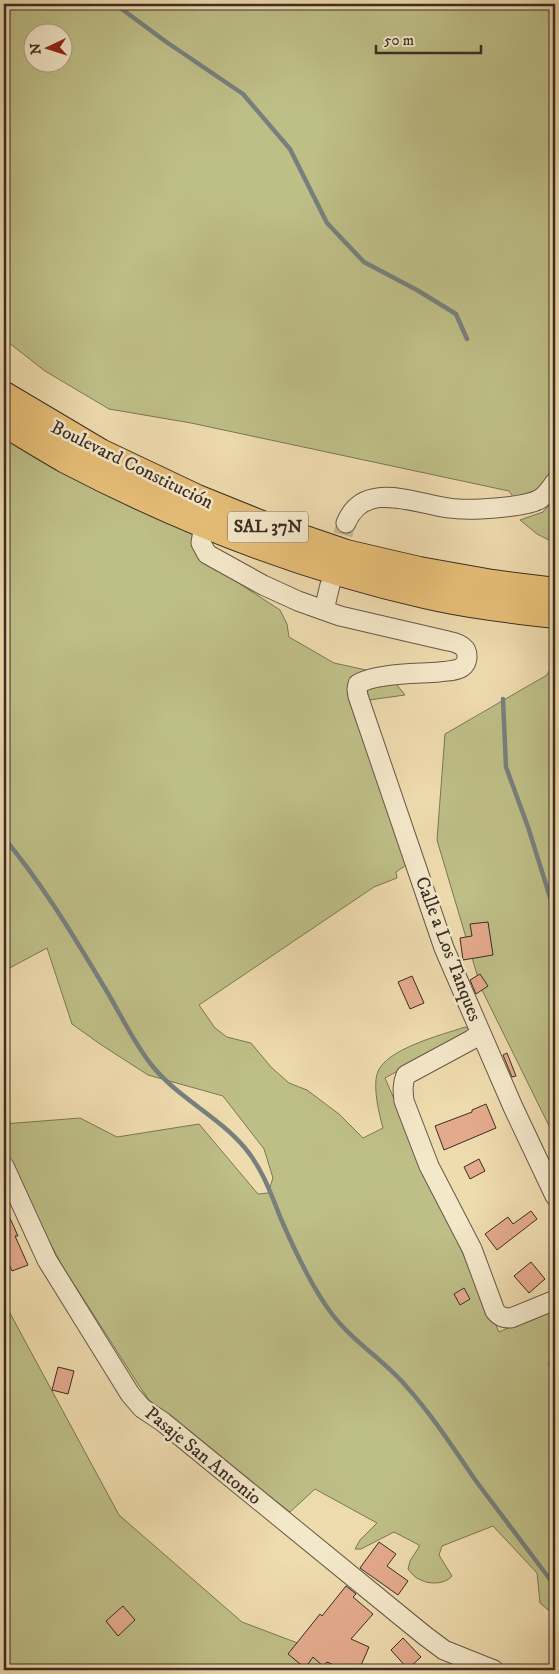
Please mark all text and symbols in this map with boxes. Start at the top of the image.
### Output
north arrow [22,22,72,72]
scale bar [376,22,482,54]
text: 50 m [384,31,414,50]
text: N [27,42,45,55]
street label: Boulevard Constitución [47,416,217,514]
road number: SAL 37N [228,512,308,542]
street label: Calle a Los Tanques [409,874,486,1025]
street label: Pasaje San Antonio [140,1402,266,1510]

